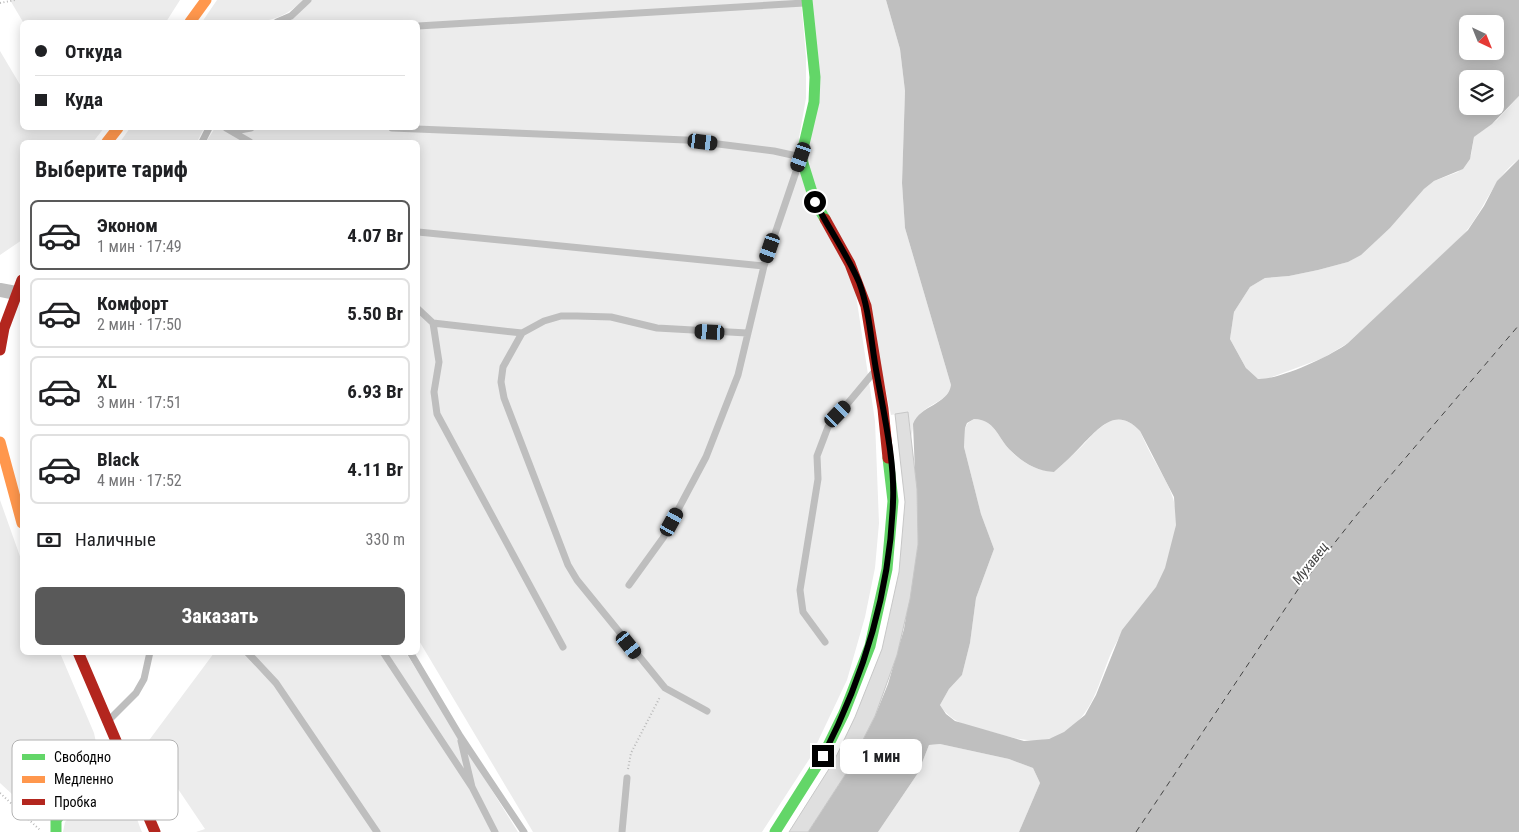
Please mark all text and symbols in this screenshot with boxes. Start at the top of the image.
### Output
north arrow [1459,15,1504,60]
map controls [1459,15,1504,115]
text: Откуда [65,40,122,63]
button: layers [1459,70,1504,115]
text: Куда [65,88,103,111]
car [687,133,718,151]
car [789,140,812,174]
text: Выберите тариф [35,157,188,182]
route start [804,191,826,213]
icon: car [37,213,82,258]
text: Эконом [97,214,158,237]
text: 4.07 Br [347,224,403,247]
car [758,231,781,265]
text: 1 мин · 17:49 [97,237,182,256]
icon: car [37,291,82,336]
text: Комфорт [97,292,169,315]
text: 5.50 Br [347,302,403,325]
text: 2 мин · 17:50 [97,315,182,334]
car [694,324,725,340]
icon: car [37,369,82,414]
text: XL [97,370,117,393]
text: 6.93 Br [347,380,403,403]
text: 3 мин · 17:51 [97,393,182,412]
car [822,398,853,430]
icon: car [37,447,82,492]
text: Black [97,448,139,471]
text: 4.11 Br [347,458,403,481]
text: 4 мин · 17:52 [97,471,182,490]
car [658,505,685,539]
icon: cash [35,526,63,554]
text: Наличные [75,528,156,551]
text: 330 m [366,530,405,549]
water label: Мухавец [1289,539,1331,587]
button: Заказать [35,587,405,645]
car [613,629,644,661]
callout: 1 мин [840,738,923,774]
legend [12,740,178,820]
route end [812,745,834,767]
text: 1 мин [862,747,900,766]
text: Свободно [54,749,111,765]
text: Медленно [54,771,114,787]
text: Пробка [54,794,97,810]

